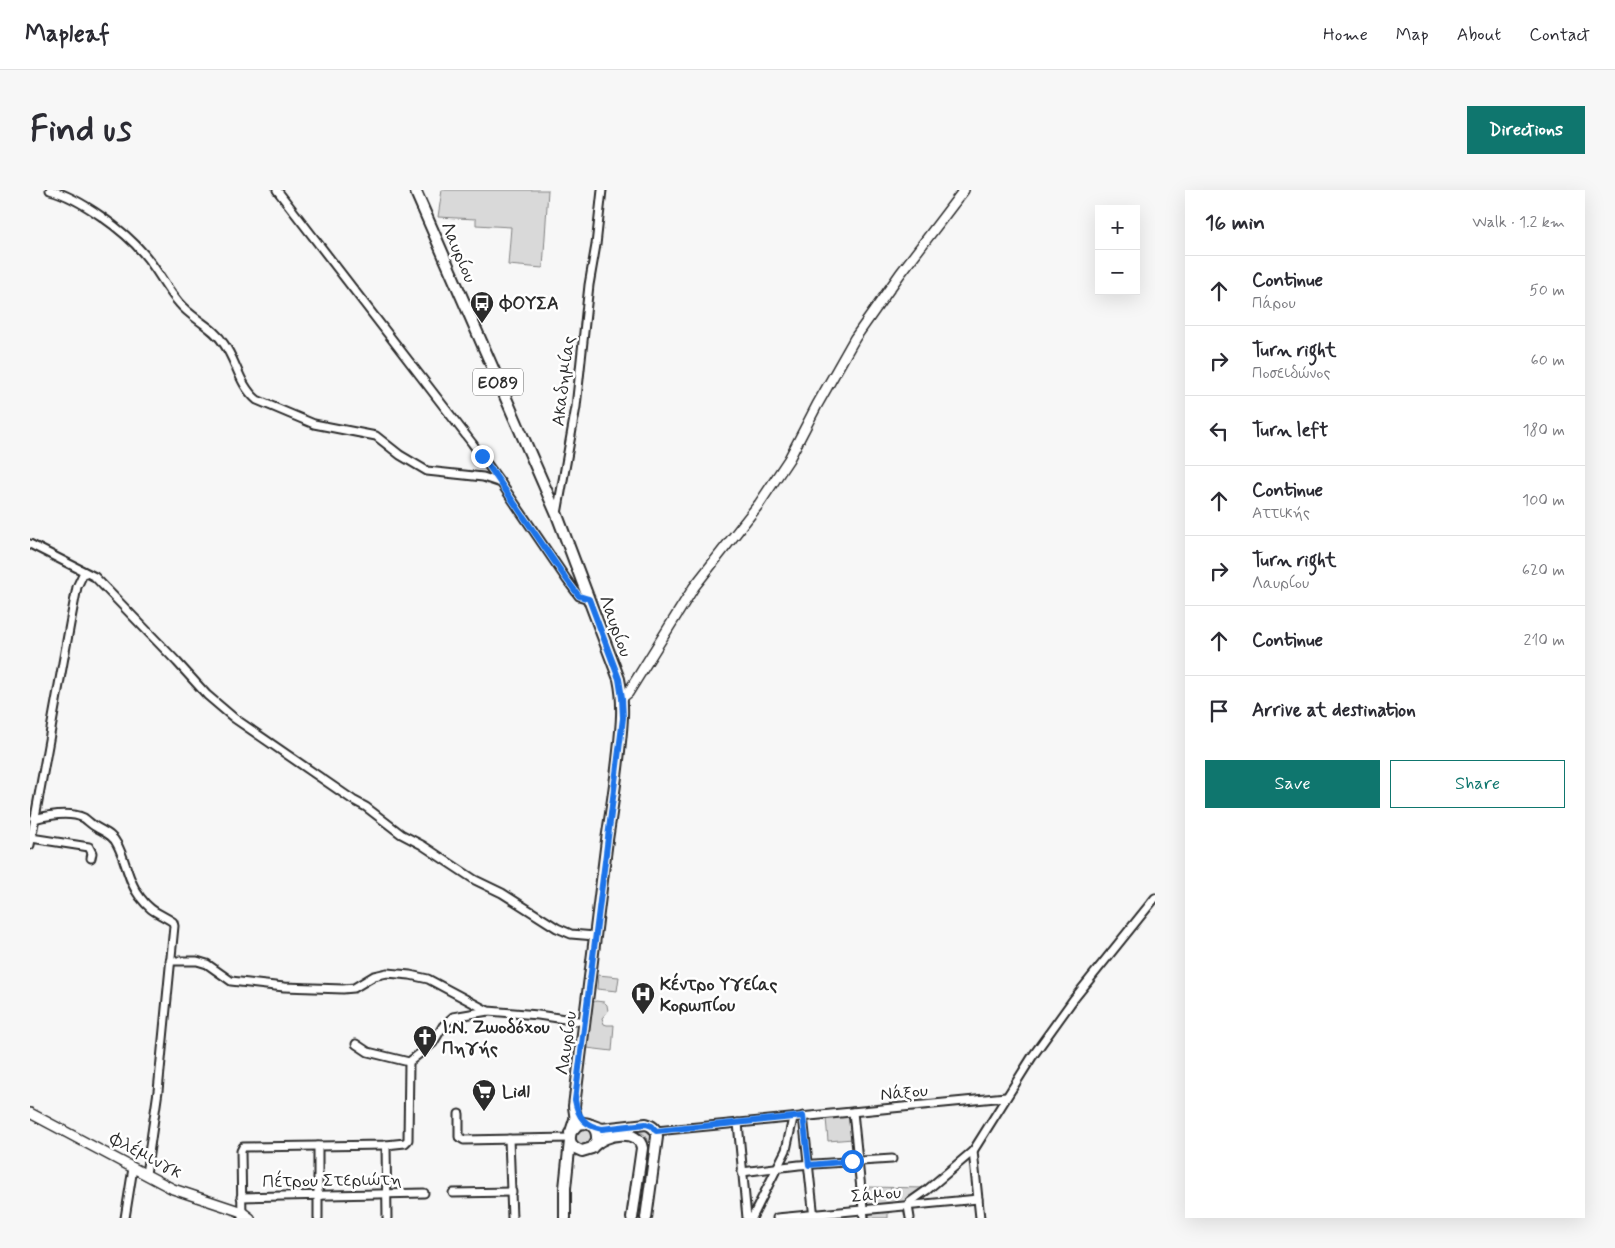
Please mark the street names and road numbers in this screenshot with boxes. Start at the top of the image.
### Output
street label: Λαυρίου [434,218,482,287]
street label: Ακαδημίας [547,334,581,428]
road number: ΕΟ89 [473,368,523,396]
street label: Λαυρίου [593,592,637,661]
street label: Λαυρίου [551,1010,583,1077]
street label: Νάξου [879,1079,929,1107]
street label: Φλέμινγκ [105,1126,186,1185]
street label: Πέτρου Στεριώτη [262,1167,402,1194]
street label: Σάμου [850,1181,902,1209]

